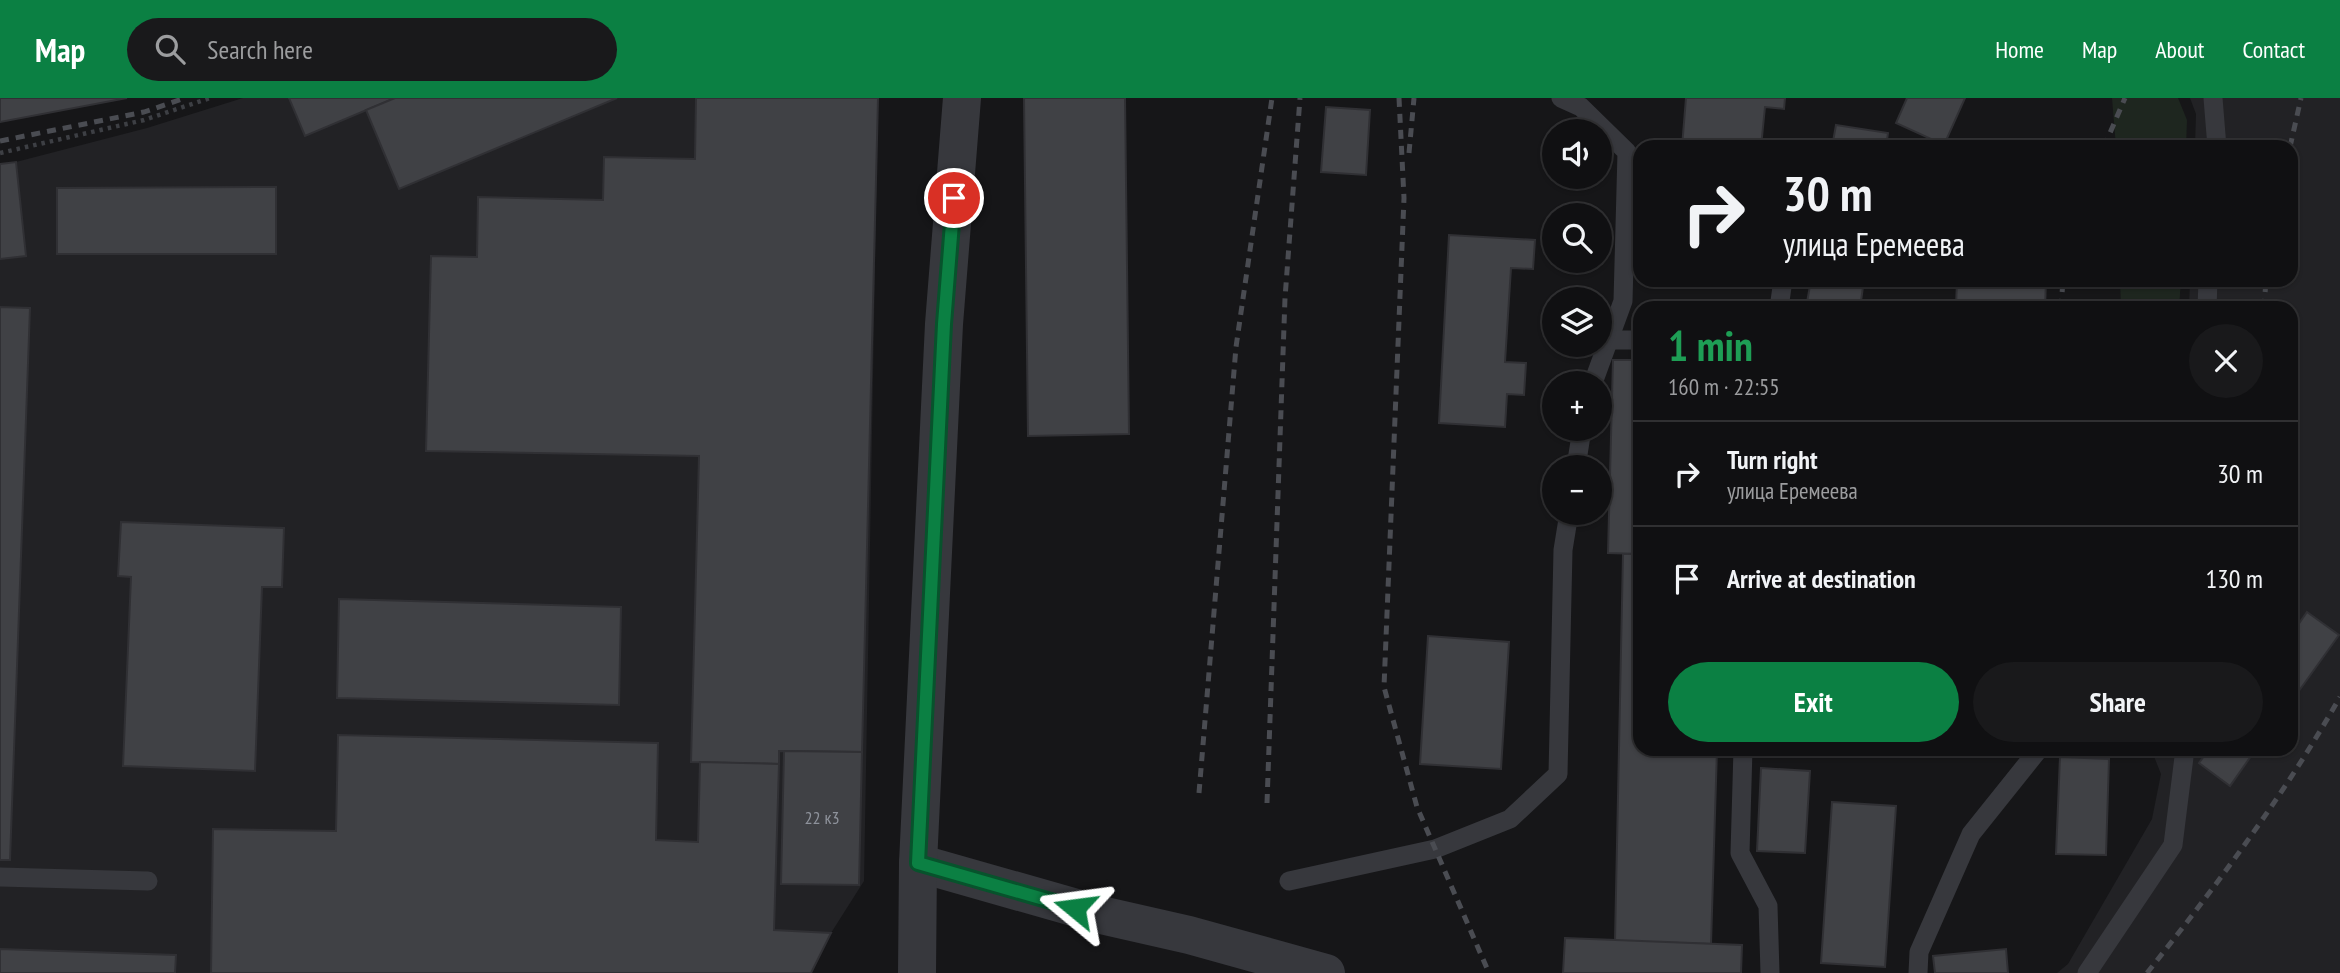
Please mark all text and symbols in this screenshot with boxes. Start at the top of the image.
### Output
search box [127,18,617,81]
text: Map [35,28,85,71]
icon: search [151,30,189,68]
text: Search here [207,33,313,66]
text: Home [1995,34,2044,65]
text: Map [2082,34,2117,65]
text: About [2155,34,2204,65]
text: Contact [2242,34,2305,65]
map controls [1542,119,1612,525]
button: sound [1542,119,1612,189]
text: 30 m [1783,161,1872,225]
pin [924,168,984,228]
icon: right [1668,168,1759,259]
icon: arrive [935,179,973,217]
button: search [1542,203,1612,273]
text: улица Еремеева [1783,223,1965,265]
button: layers [1542,287,1612,357]
text: 1 min [1668,318,1753,373]
button: close [2189,324,2263,398]
button: + [1542,371,1612,441]
text: 160 m · 22:55 [1668,372,1780,401]
text: Turn right [1727,443,1818,476]
button: − [1542,455,1612,525]
icon: right [1668,455,1706,493]
text: 30 m [2217,457,2263,490]
text: улица Еремеева [1727,476,1858,505]
icon: arrive [1668,560,1706,598]
text: Arrive at destination [1727,562,1916,595]
text: 130 m [2205,562,2263,595]
button: Exit [1668,662,1959,742]
button: Share [1973,662,2263,742]
house number: 22 к3 [804,806,840,829]
position arrow [1038,871,1112,945]

